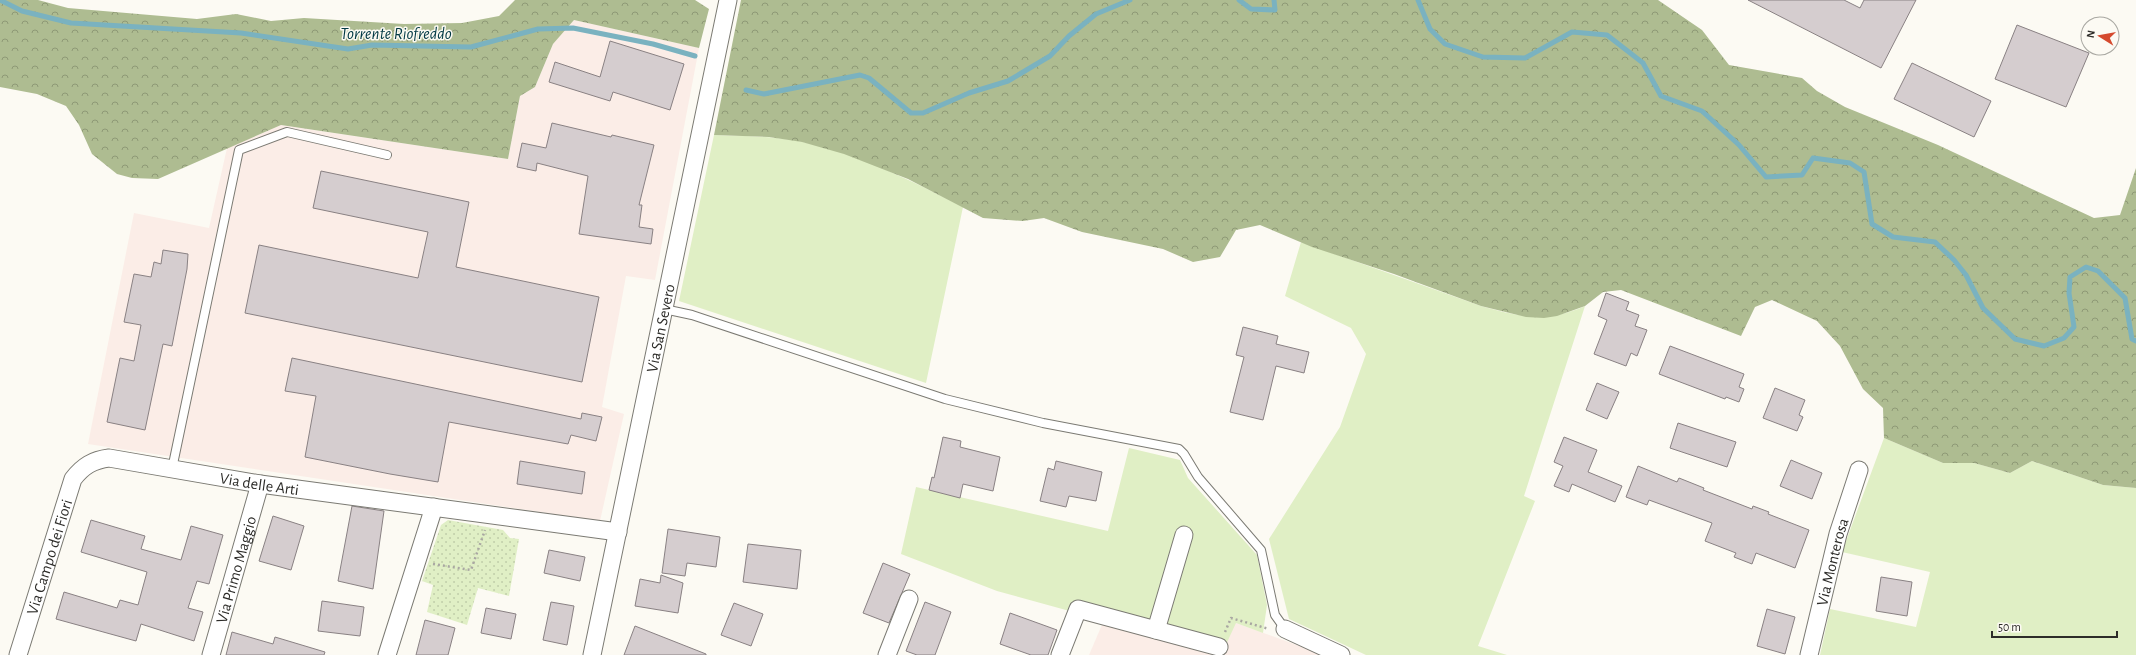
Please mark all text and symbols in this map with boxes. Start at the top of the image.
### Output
north arrow [2080,16,2120,56]
water label: Torrente Riofreddo [340,25,452,42]
text: N [2085,29,2097,39]
street label: Via San Severo [644,282,678,374]
street label: Via delle Arti [219,470,300,498]
street label: Via Campo dei Fiori [24,497,75,617]
street label: Via Primo Maggio [214,514,259,625]
street label: Via Monterosa [1814,516,1852,607]
scale bar [1992,613,2117,639]
text: 50 m [1998,621,2021,633]

